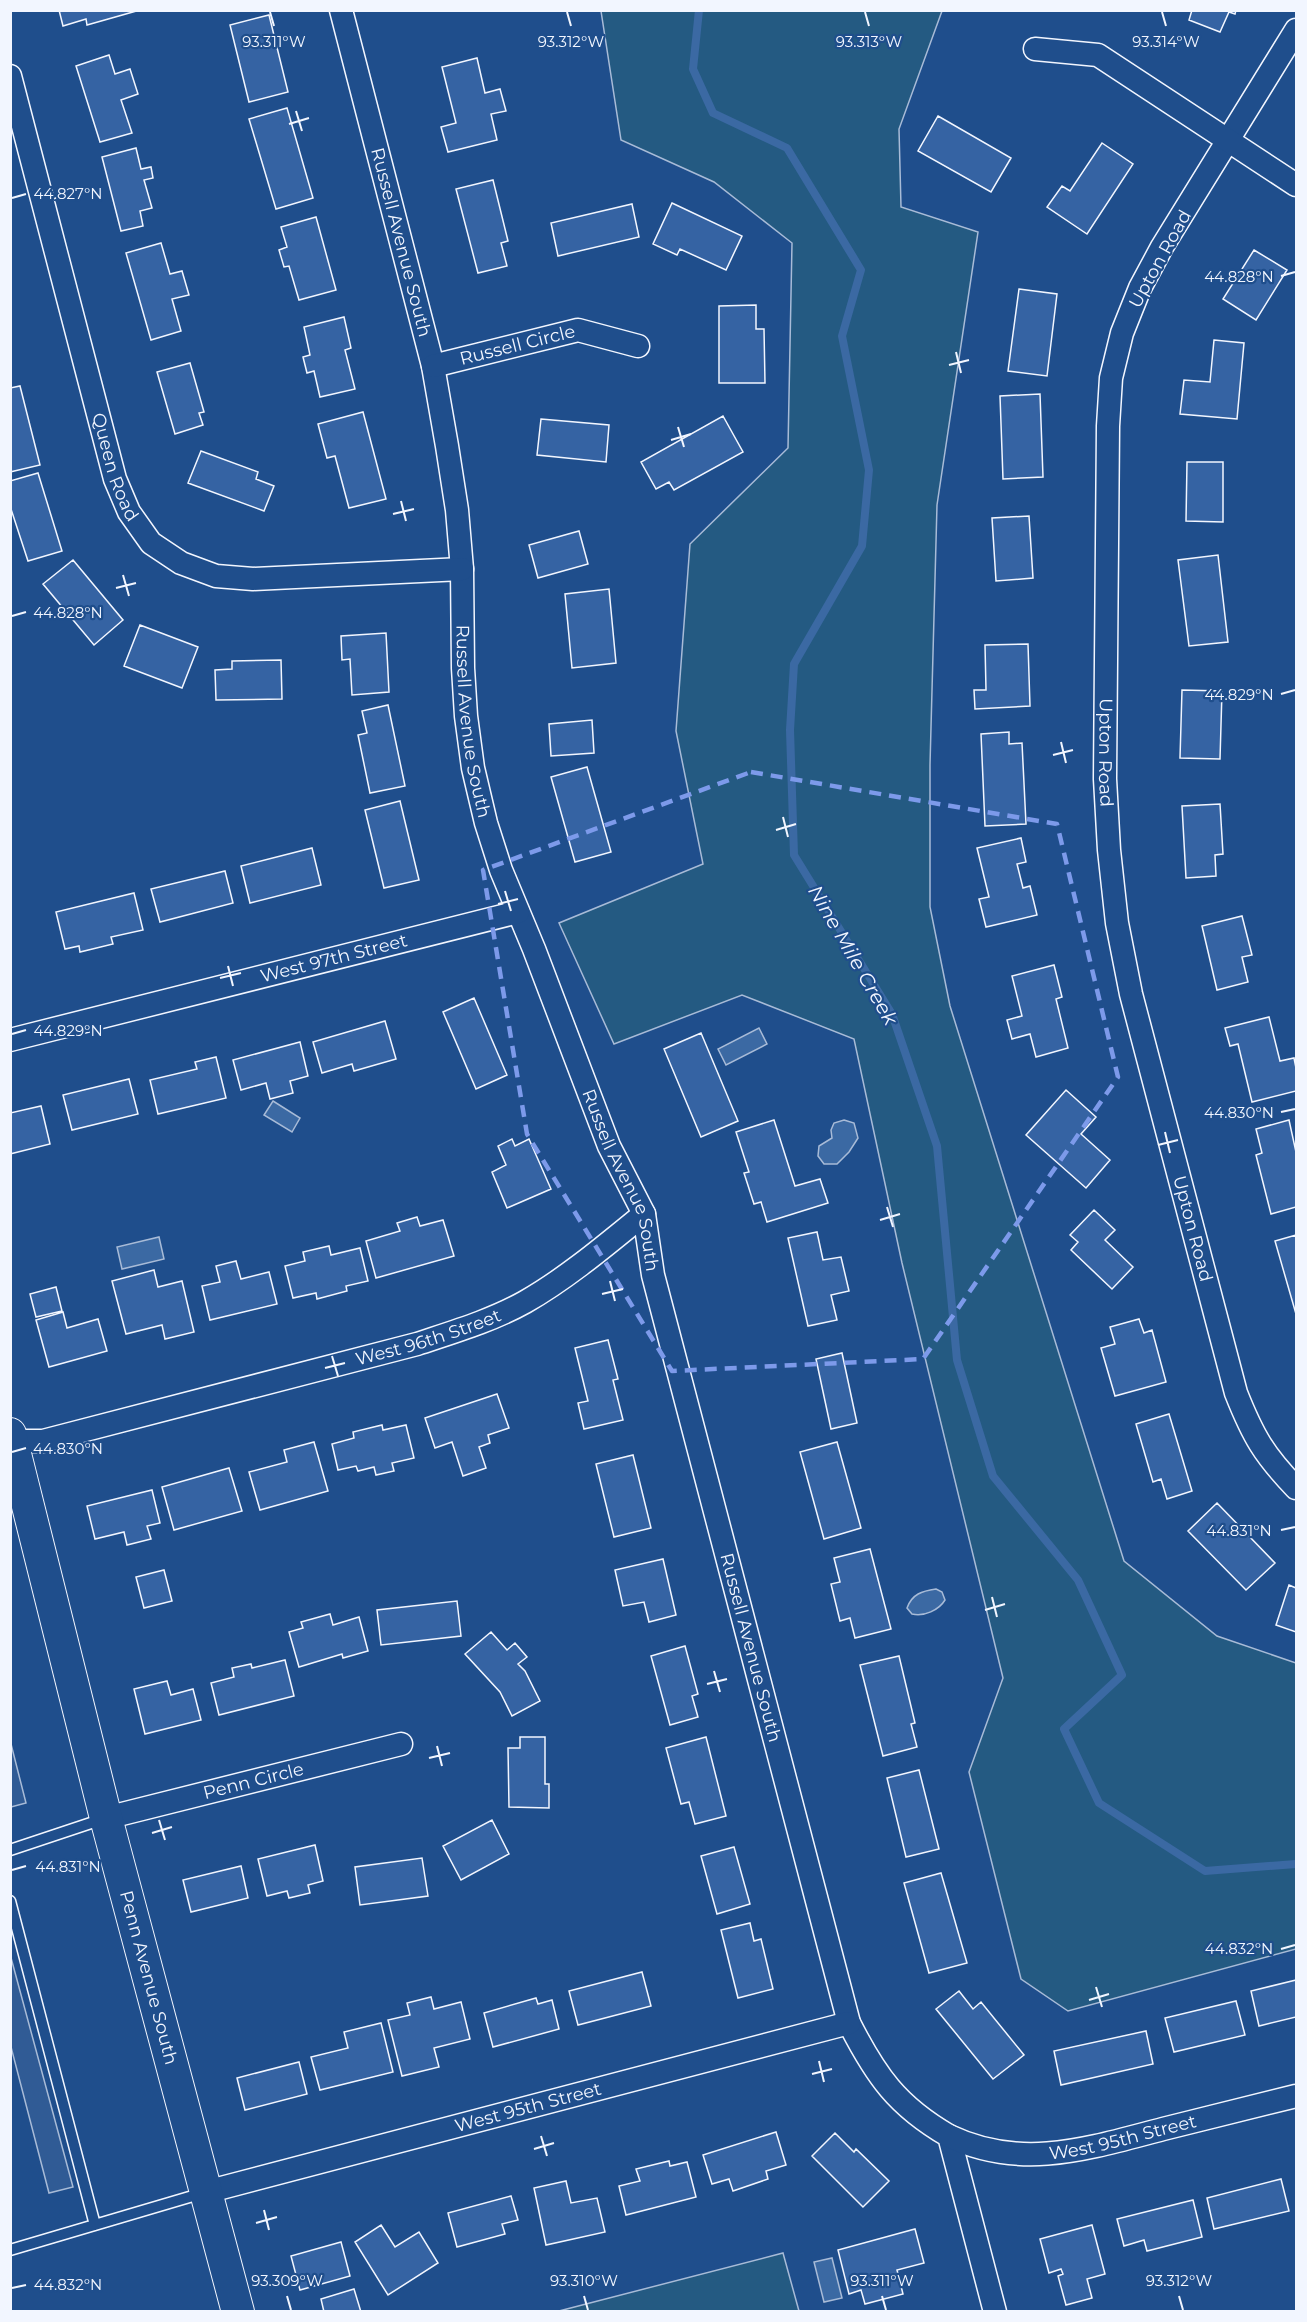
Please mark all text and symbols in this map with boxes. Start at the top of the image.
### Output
text: 93.311°W [242,32,306,51]
text: 93.312°W [538,32,605,51]
text: 93.313°W [836,32,902,51]
text: 93.314°W [1132,32,1200,51]
street label: Russell Avenue South [366,145,436,339]
text: 44.827°N [34,184,102,203]
street label: Upton Road [1124,206,1196,312]
text: 44.828°N [1204,267,1274,286]
street label: Russell Circle [457,320,578,370]
street label: Queen Road [87,410,143,526]
text: 44.828°N [33,603,103,622]
street label: Russell Avenue South [452,625,495,820]
text: 44.829°N [1204,685,1274,704]
street label: Upton Road [1094,698,1118,807]
water label: Nine Mile Creek [803,881,903,1030]
street label: West 97th Street [258,929,410,987]
text: 44.829°N [33,1021,103,1040]
street label: Russell Avenue South [577,1086,663,1273]
text: 44.830°N [1204,1103,1274,1122]
street label: Upton Road [1168,1173,1217,1284]
street label: West 96th Street [353,1304,504,1370]
text: 44.830°N [33,1439,103,1458]
text: 44.831°N [1206,1521,1272,1540]
street label: Russell Avenue South [715,1551,786,1744]
street label: Penn Circle [201,1758,306,1804]
text: 44.831°N [35,1857,101,1876]
street label: Penn Avenue South [115,1888,182,2067]
text: 44.832°N [1205,1939,1273,1958]
street label: West 95th Street [452,2078,604,2137]
street label: West 95th Street [1048,2110,1199,2164]
text: 93.309°W [251,2271,323,2290]
text: 93.310°W [550,2271,618,2290]
text: 93.311°W [850,2271,914,2290]
text: 93.312°W [1146,2271,1213,2290]
text: 44.832°N [34,2275,102,2294]

